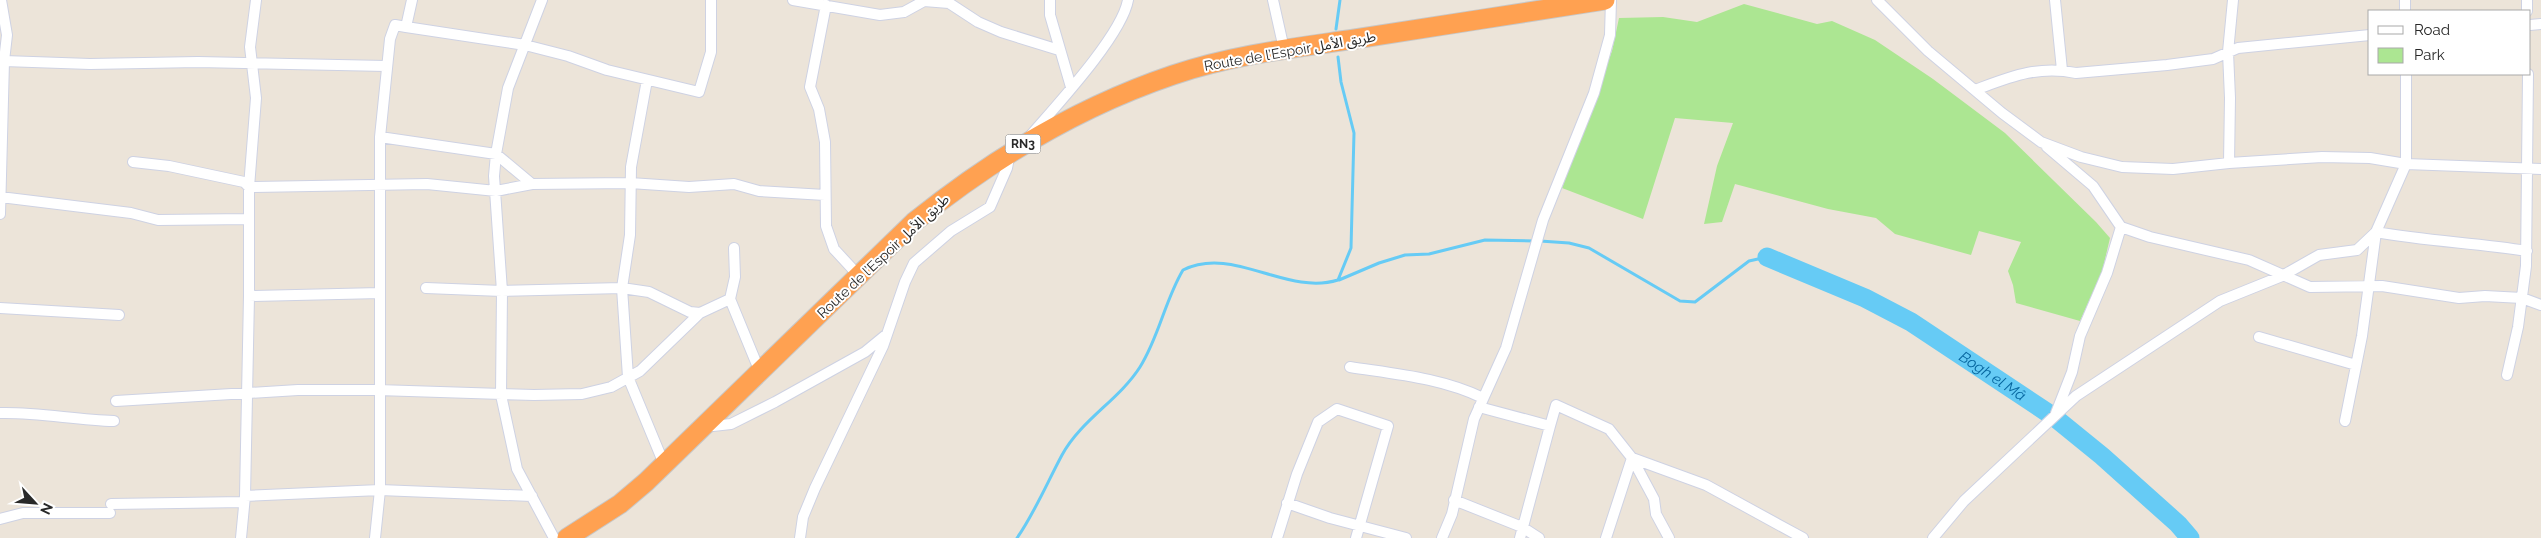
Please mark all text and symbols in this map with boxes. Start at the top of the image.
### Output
legend [2368,10,2531,75]
text: Road [2414,21,2450,39]
street label: Route de l’Espoir طريق الأمل [1203,28,1378,76]
text: Park [2414,46,2445,64]
road number: RN3 [1006,134,1040,154]
street label: Route de l’Espoir طريق الأمل [814,191,954,323]
water label: Bogh el Mâ [1956,348,2029,405]
north arrow [10,478,60,528]
text: N [37,500,56,517]

